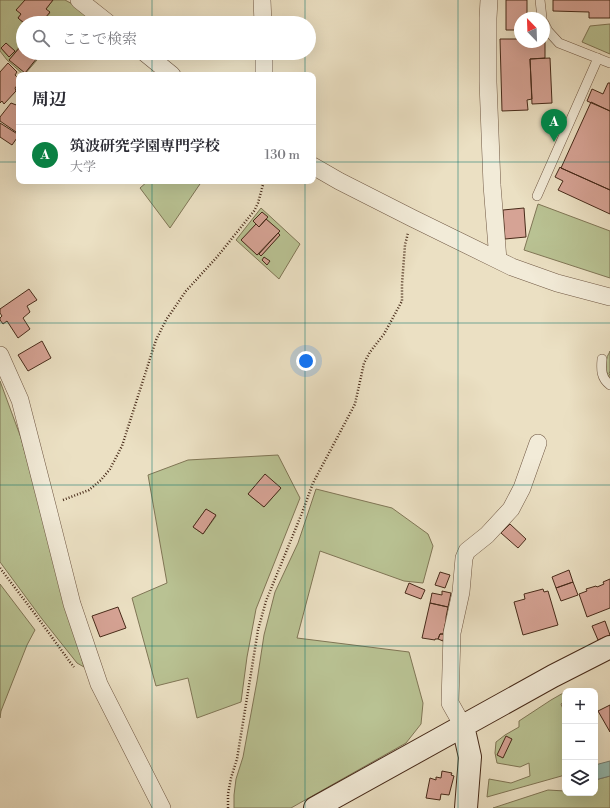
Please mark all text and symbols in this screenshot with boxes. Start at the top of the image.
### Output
north arrow [514,12,550,48]
search box [16,16,316,60]
icon: search [30,27,52,49]
text: ここで検索 [62,30,137,49]
text: 周辺 [32,89,66,111]
pin: A [541,109,567,142]
text: 筑波研究学園専門学校 [70,137,220,156]
text: A [40,147,50,163]
text: 130 m [265,147,300,163]
text: 大学 [70,159,96,175]
your location [296,351,316,371]
map controls [562,688,598,796]
button: + [562,688,598,724]
button: − [562,724,598,760]
button: layers [562,760,598,796]

